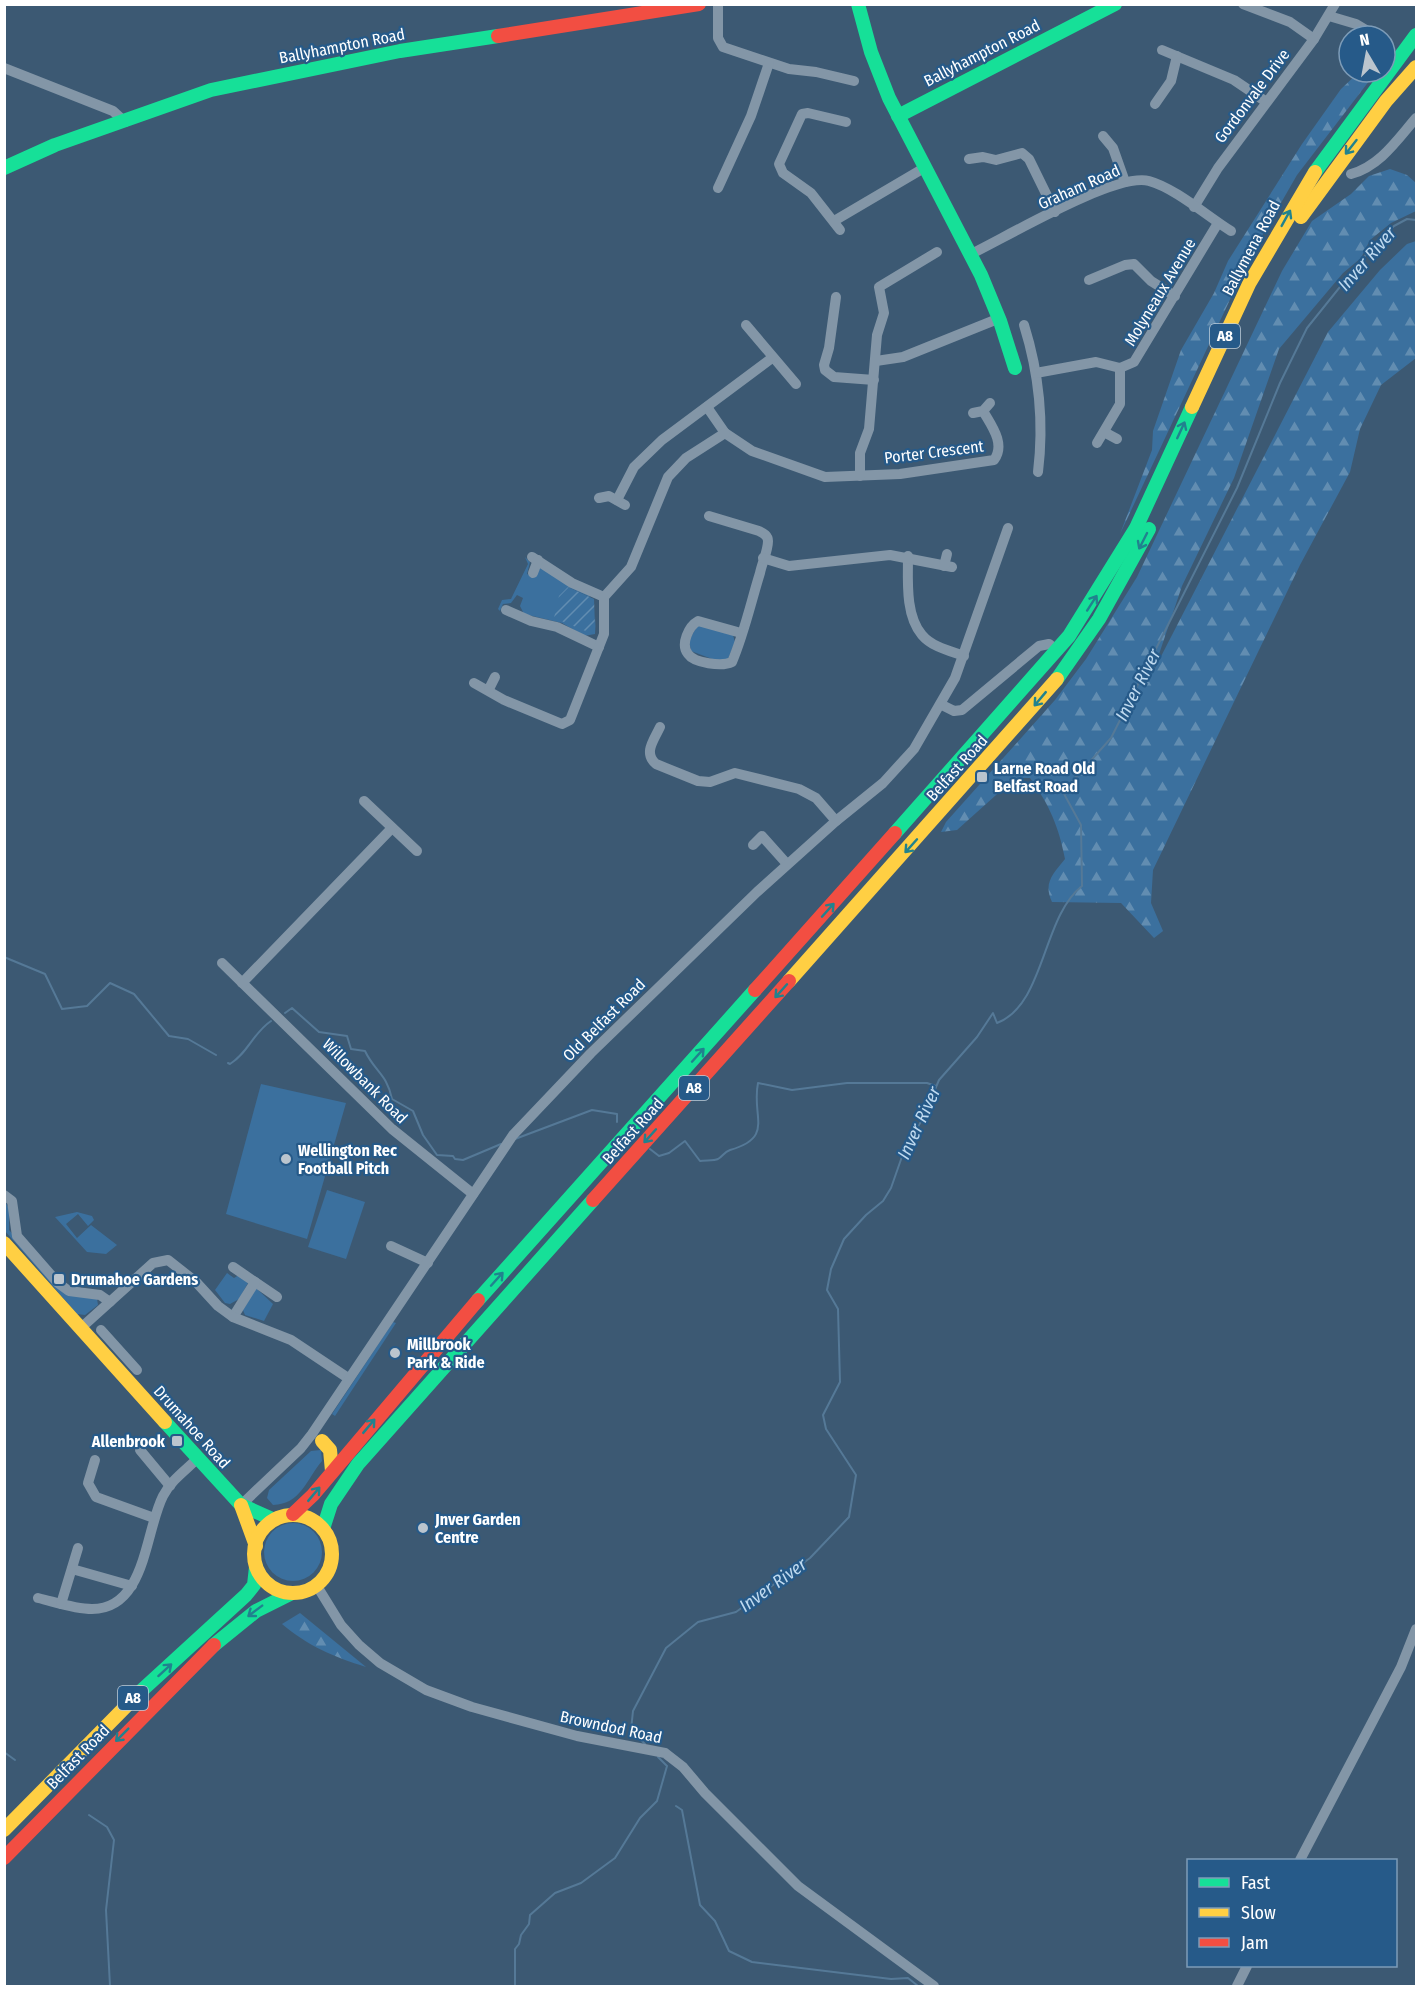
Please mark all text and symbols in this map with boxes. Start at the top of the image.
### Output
street label: Ballyhampton Road [921,16,1043,90]
street label: Ballyhampton Road [278,24,406,68]
north arrow [1337,24,1397,84]
text: N [1358,30,1371,50]
street label: Gordonvale Drive [1211,45,1293,147]
one-way arrow [1344,139,1357,155]
street label: Graham Road [1035,161,1123,213]
street label: Ballymena Road [1218,197,1284,299]
one-way arrow [1280,210,1292,227]
water label: Inver River [1333,222,1401,296]
street label: Molyneaux Avenue [1120,235,1200,349]
road number: A8 [1210,324,1240,348]
one-way arrow [1176,422,1188,440]
street label: Porter Crescent [883,436,986,468]
one-way arrow [1137,532,1148,550]
one-way arrow [1086,595,1098,612]
water label: Inver River [1111,645,1166,725]
one-way arrow [1033,691,1046,707]
street label: Belfast Road [922,731,992,805]
place label: Larne Road Old Belfast Road [994,759,1095,796]
marker: Larne Road Old Belfast Road [975,770,989,784]
one-way arrow [904,838,918,853]
one-way arrow [821,903,835,918]
street label: Old Belfast Road [559,975,649,1065]
one-way arrow [774,983,788,998]
street label: Willowbank Road [319,1035,411,1127]
one-way arrow [691,1048,705,1063]
road number: A8 [679,1076,709,1100]
water label: Inver River [893,1082,946,1163]
street label: Belfast Road [598,1094,668,1168]
one-way arrow [644,1128,658,1143]
place label: Wellington Rec Football Pitch [298,1141,397,1178]
marker: Wellington Rec Football Pitch [279,1152,293,1166]
place label: Drumahoe Gardens [71,1270,198,1289]
marker: Drumahoe Gardens [52,1272,66,1286]
one-way arrow [490,1272,504,1287]
place label: Millbrook Park & Ride [407,1335,485,1372]
marker: Millbrook Park & Ride [388,1346,402,1360]
street label: Drumahoe Road [150,1382,234,1472]
one-way arrow [363,1418,376,1434]
place label: Allenbrook [91,1432,166,1451]
marker: Allenbrook [170,1434,184,1448]
one-way arrow [307,1487,321,1502]
place label: Jnver Garden Centre [434,1510,521,1547]
marker: Jnver Garden Centre [416,1521,430,1535]
water label: Inver River [735,1553,812,1617]
one-way arrow [248,1605,264,1618]
one-way arrow [157,1663,172,1677]
road number: A8 [118,1686,148,1710]
street label: Browndod Road [558,1707,664,1747]
street label: Belfast Road [43,1721,113,1793]
one-way arrow [115,1728,130,1743]
legend [1187,1859,1397,1967]
text: Fast [1241,1872,1270,1894]
text: Slow [1241,1902,1276,1924]
text: Jam [1241,1932,1269,1954]

